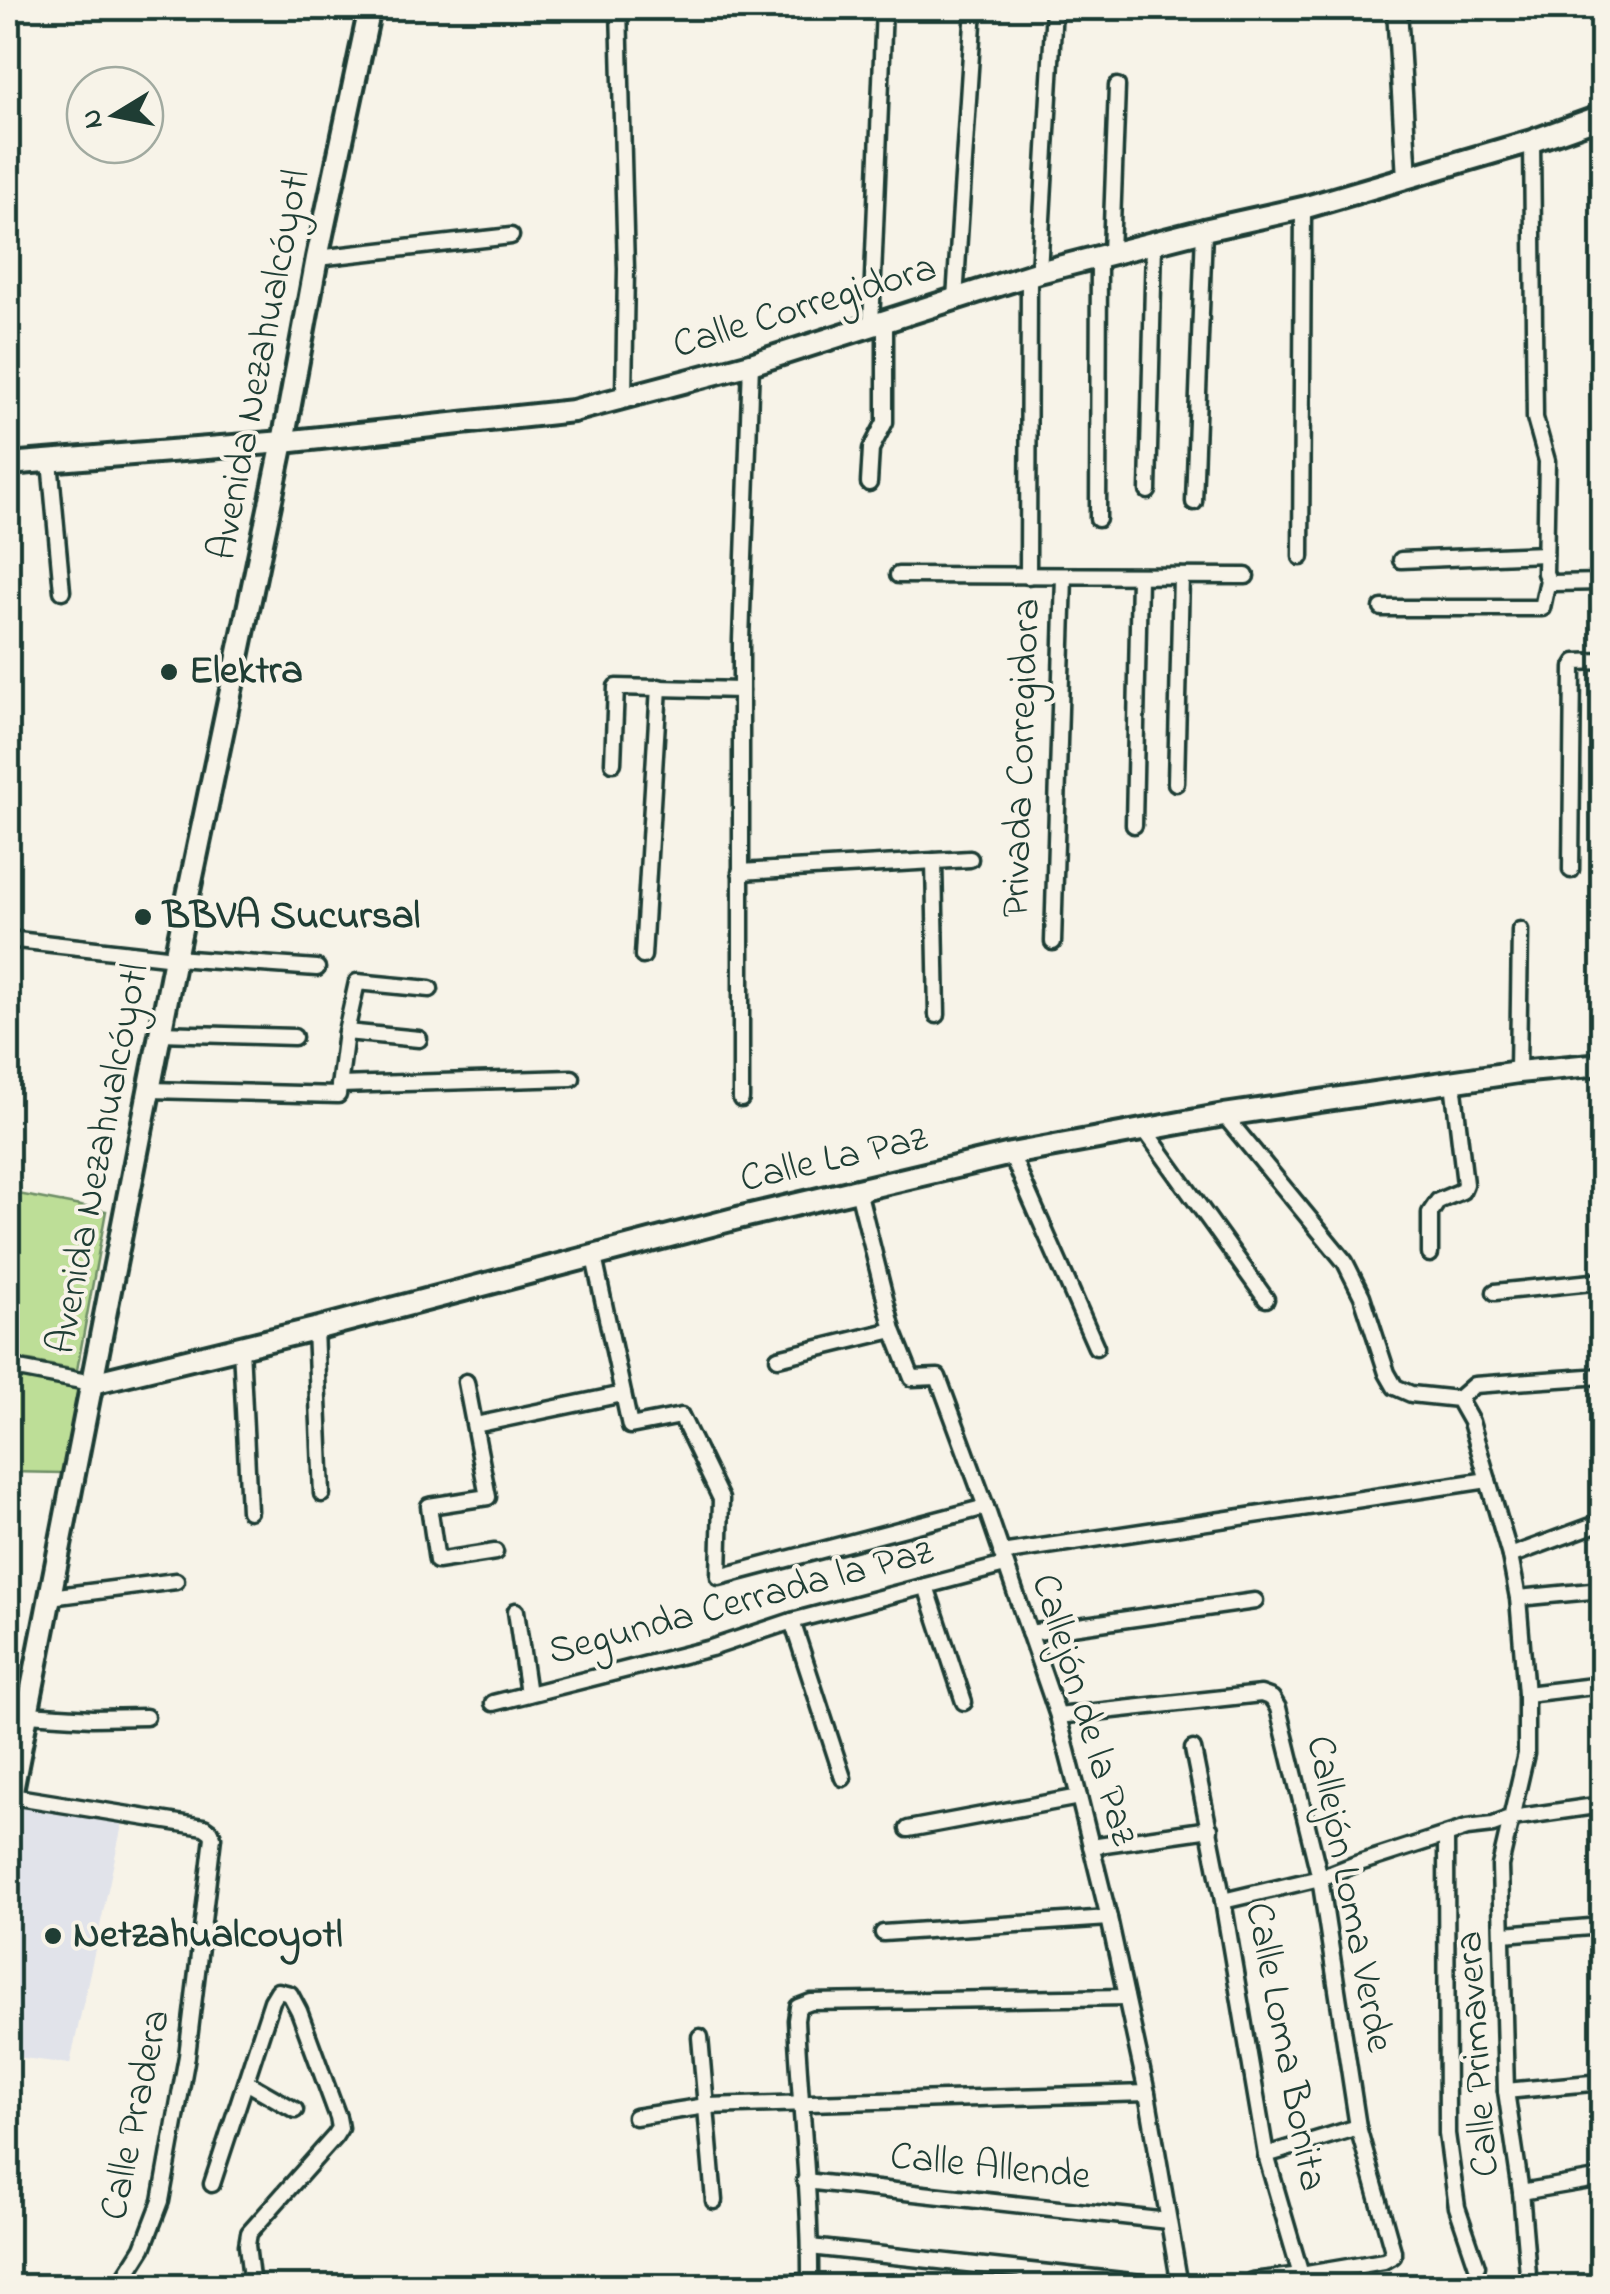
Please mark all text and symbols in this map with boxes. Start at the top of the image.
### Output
north arrow [65,65,165,165]
text: N [72,106,116,132]
street label: Avenida Nezahualcóyotl [194,165,328,565]
street label: Calle Corregidora [666,240,944,376]
street label: Privada Corregidora [988,597,1058,919]
place label: Elektra [189,643,303,702]
marker: Elektra [158,661,180,683]
place label: BBVA Sucursal [161,888,420,947]
marker: BBVA Sucursal [132,906,154,928]
street label: Avenida Nezahualcóyotl [33,959,167,1359]
street label: Calle La Paz [735,1110,934,1210]
street label: Segunda Cerrada la Paz [542,1523,940,1683]
street label: Callejón de la Paz [1014,1567,1152,1853]
street label: Callejón Loma Verde [1288,1731,1408,2057]
street label: Calle Loma Bonita [1227,1898,1341,2196]
place label: Netzahualcoyotl [73,1907,343,1966]
marker: Netzahualcoyotl [42,1925,64,1947]
street label: Calle Primavera [1441,1929,1517,2179]
street label: Calle Pradera [86,2004,188,2226]
street label: Calle Allende [887,2128,1093,2208]

